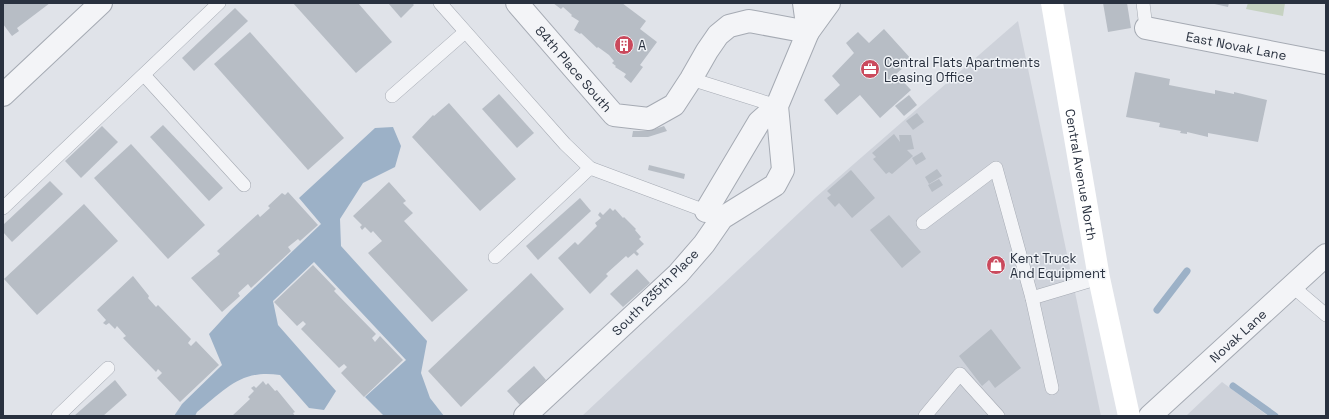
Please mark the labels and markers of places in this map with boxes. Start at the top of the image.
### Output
building icon: A [613,34,635,56]
place label: A [638,37,646,54]
place label: Central Flats Apartments Leasing Office [884,54,1040,86]
office icon: Central Flats Apartments Leasing Office [859,58,881,80]
place label: Kent Truck And Equipment [1010,250,1106,282]
shop icon: Kent Truck And Equipment [985,254,1007,276]

